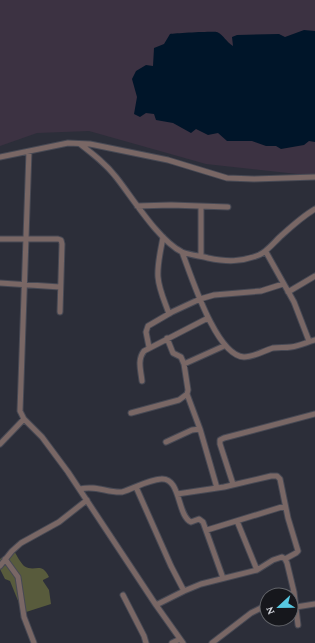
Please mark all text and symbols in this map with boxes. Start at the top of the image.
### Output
north arrow [259,587,299,627]
text: N [263,605,277,616]

